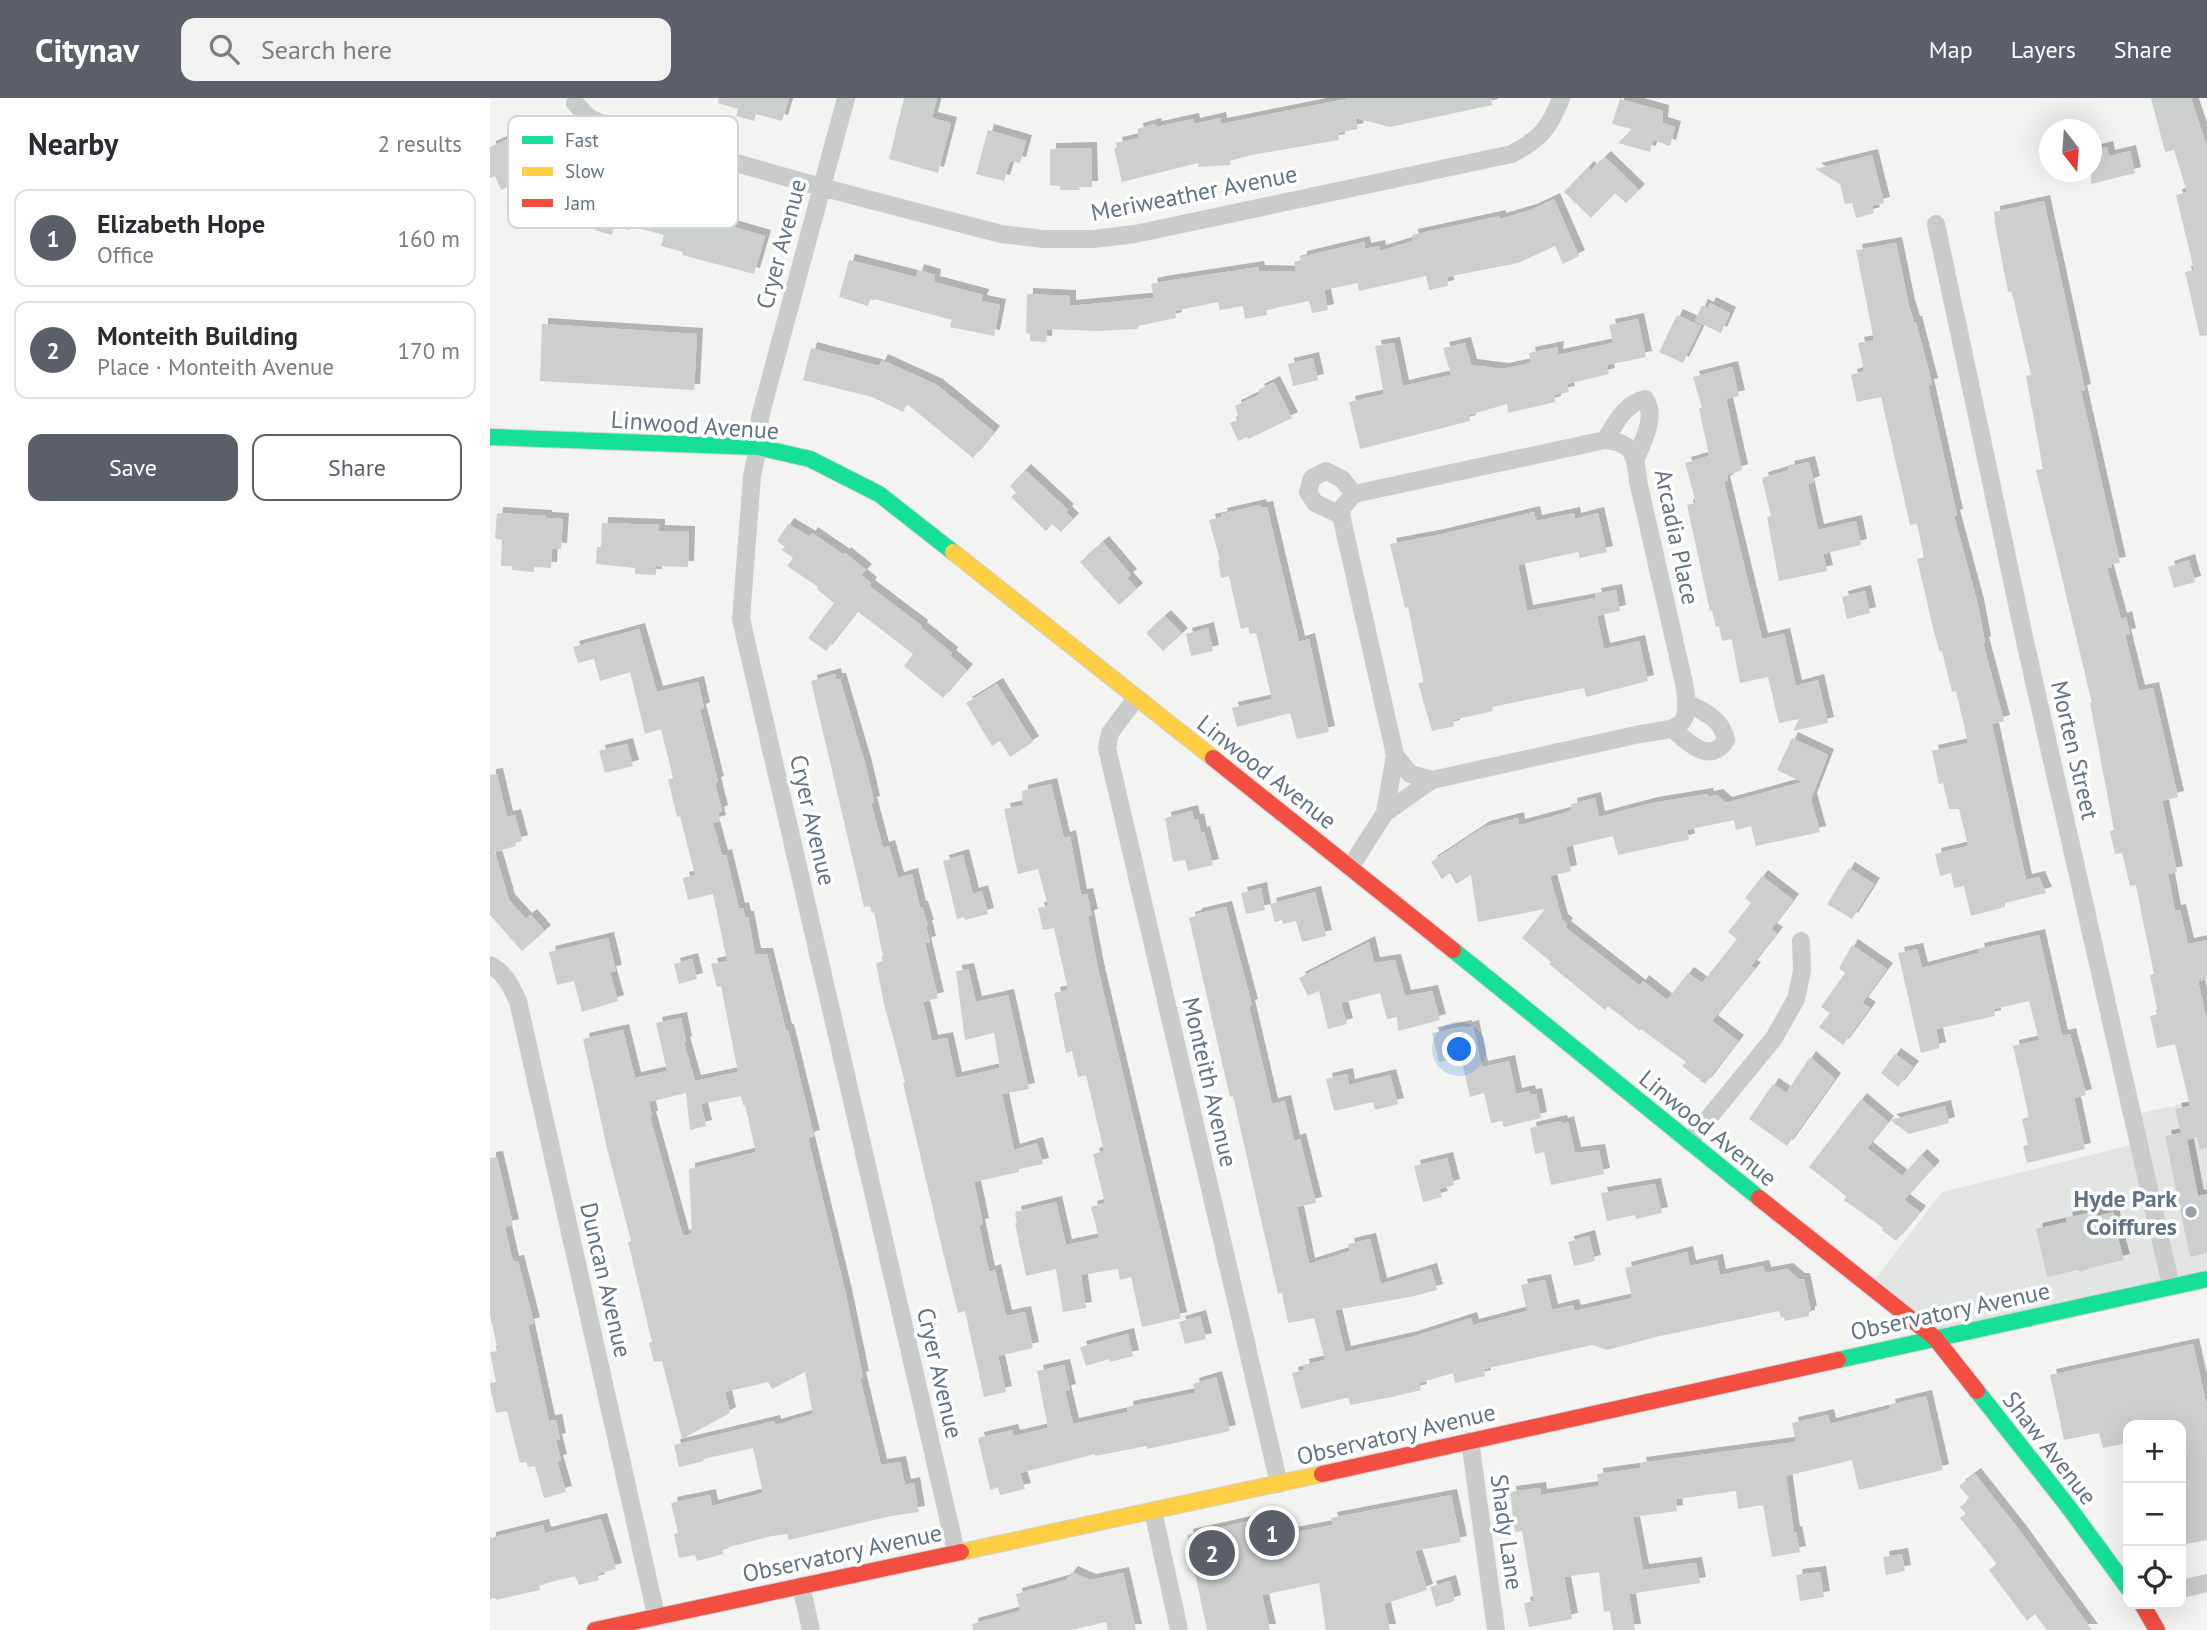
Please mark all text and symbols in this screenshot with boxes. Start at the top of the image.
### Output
search box [181,18,671,81]
text: Citynav [35,28,139,71]
icon: search [205,30,243,68]
text: Search here [261,33,392,66]
text: Map [1929,34,1973,65]
text: Layers [2011,34,2076,65]
text: Share [2114,34,2172,65]
legend [508,116,738,228]
north arrow [2039,119,2102,182]
text: Nearby [28,124,118,163]
text: Fast [565,128,599,152]
text: 2 results [378,129,462,158]
street label: Meriweather Avenue [1088,158,1300,228]
text: Slow [565,159,605,183]
street label: Cryer Avenue [749,176,813,312]
text: Jam [564,191,595,215]
text: Elizabeth Hope [97,207,265,240]
text: 1 [46,224,60,253]
text: 160 m [398,224,460,253]
text: Office [97,240,154,269]
text: Monteith Building [97,319,298,352]
text: 2 [46,336,60,365]
text: 170 m [398,336,460,365]
text: Place · Monteith Avenue [97,352,334,381]
street label: Linwood Avenue [610,404,780,446]
button: Save [28,434,238,501]
button: Share [252,434,462,501]
street label: Arcadia Place [1648,467,1706,607]
street label: Morten Street [2044,678,2106,822]
street label: Linwood Avenue [1191,708,1343,836]
street label: Cryer Avenue [783,752,843,888]
street label: Monteith Avenue [1175,994,1245,1170]
your location [1442,1032,1476,1066]
street label: Linwood Avenue [1633,1063,1783,1193]
place label: Hyde Park Coiffures [2074,1183,2177,1242]
street label: Duncan Avenue [573,1199,639,1361]
marker: Hyde Park Coiffures [2183,1204,2199,1220]
street label: Observatory Avenue [1847,1275,2053,1347]
street label: Cryer Avenue [910,1305,970,1441]
street label: Shaw Avenue [1996,1385,2104,1511]
street label: Observatory Avenue [1294,1396,1498,1472]
map controls [2123,1420,2186,1609]
button: + [2123,1420,2186,1483]
street label: Shady Lane [1484,1472,1530,1592]
button: − [2123,1483,2186,1546]
pin: 1 [1249,1507,1295,1559]
street label: Observatory Avenue [739,1517,945,1589]
pin: 2 [1189,1527,1235,1579]
button: locate [2123,1546,2186,1609]

